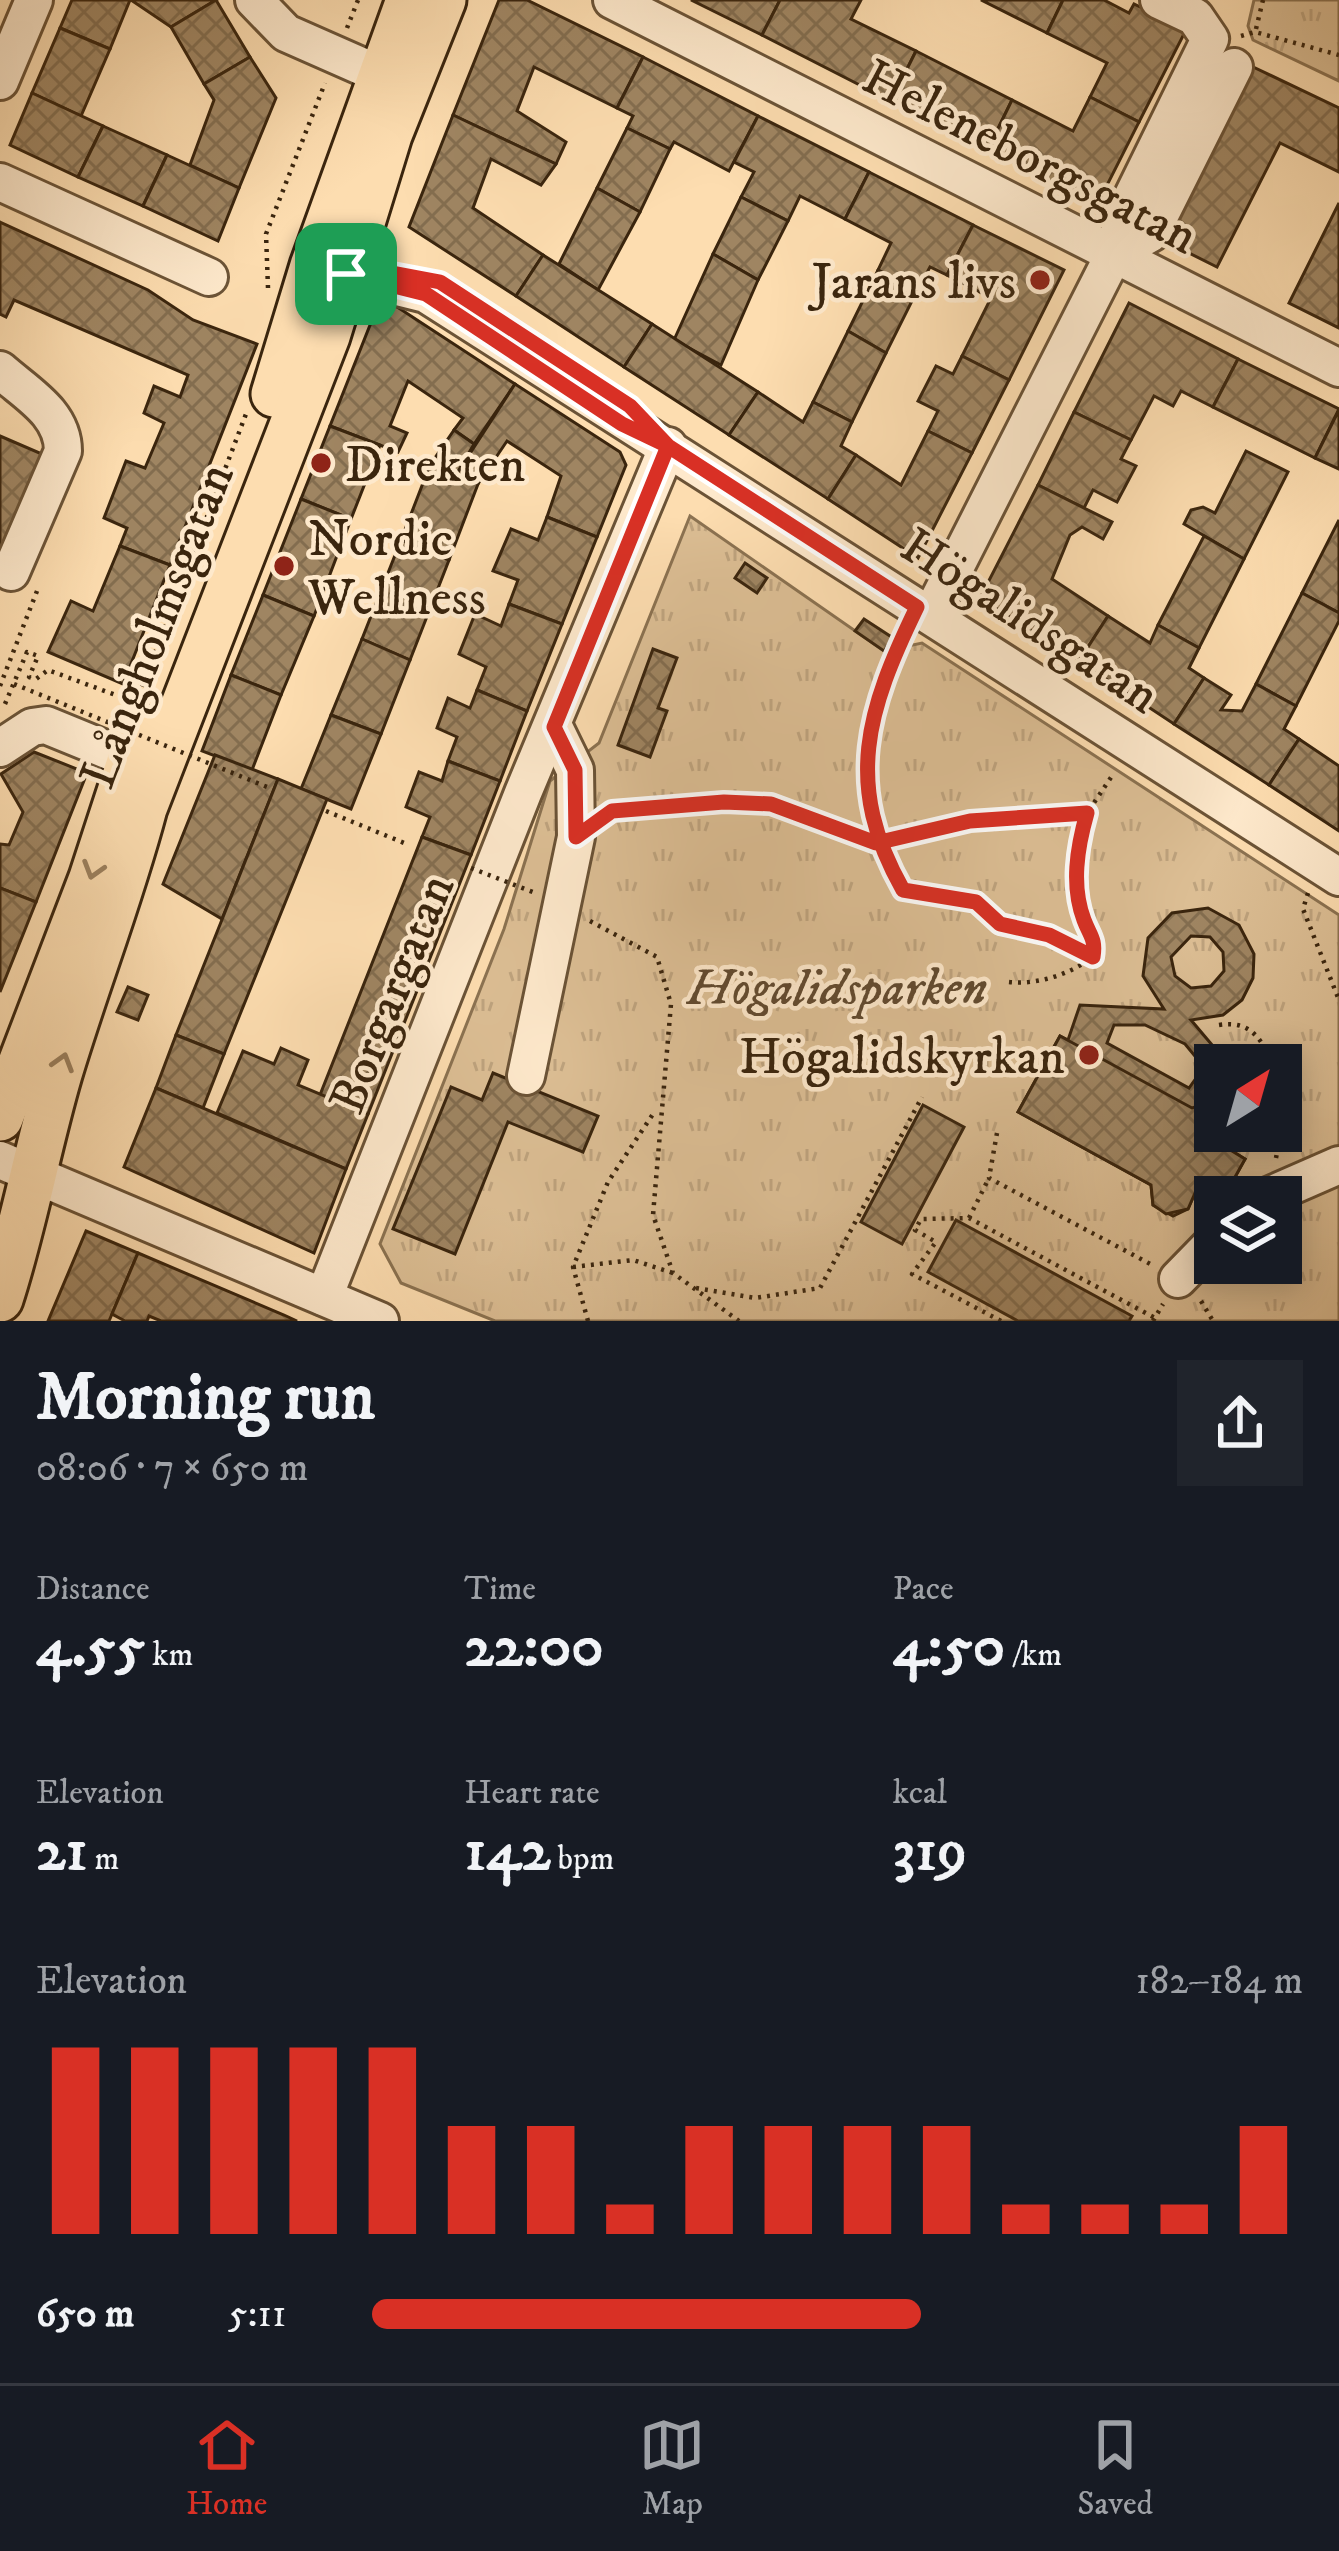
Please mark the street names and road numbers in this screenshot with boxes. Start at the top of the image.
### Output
street label: Heleneborgsgatan [851,46,1208,270]
street label: Långholmsgatan [66,455,249,798]
street label: Högalidsgatan [888,514,1171,729]
street label: Borgargatan [316,865,470,1123]

